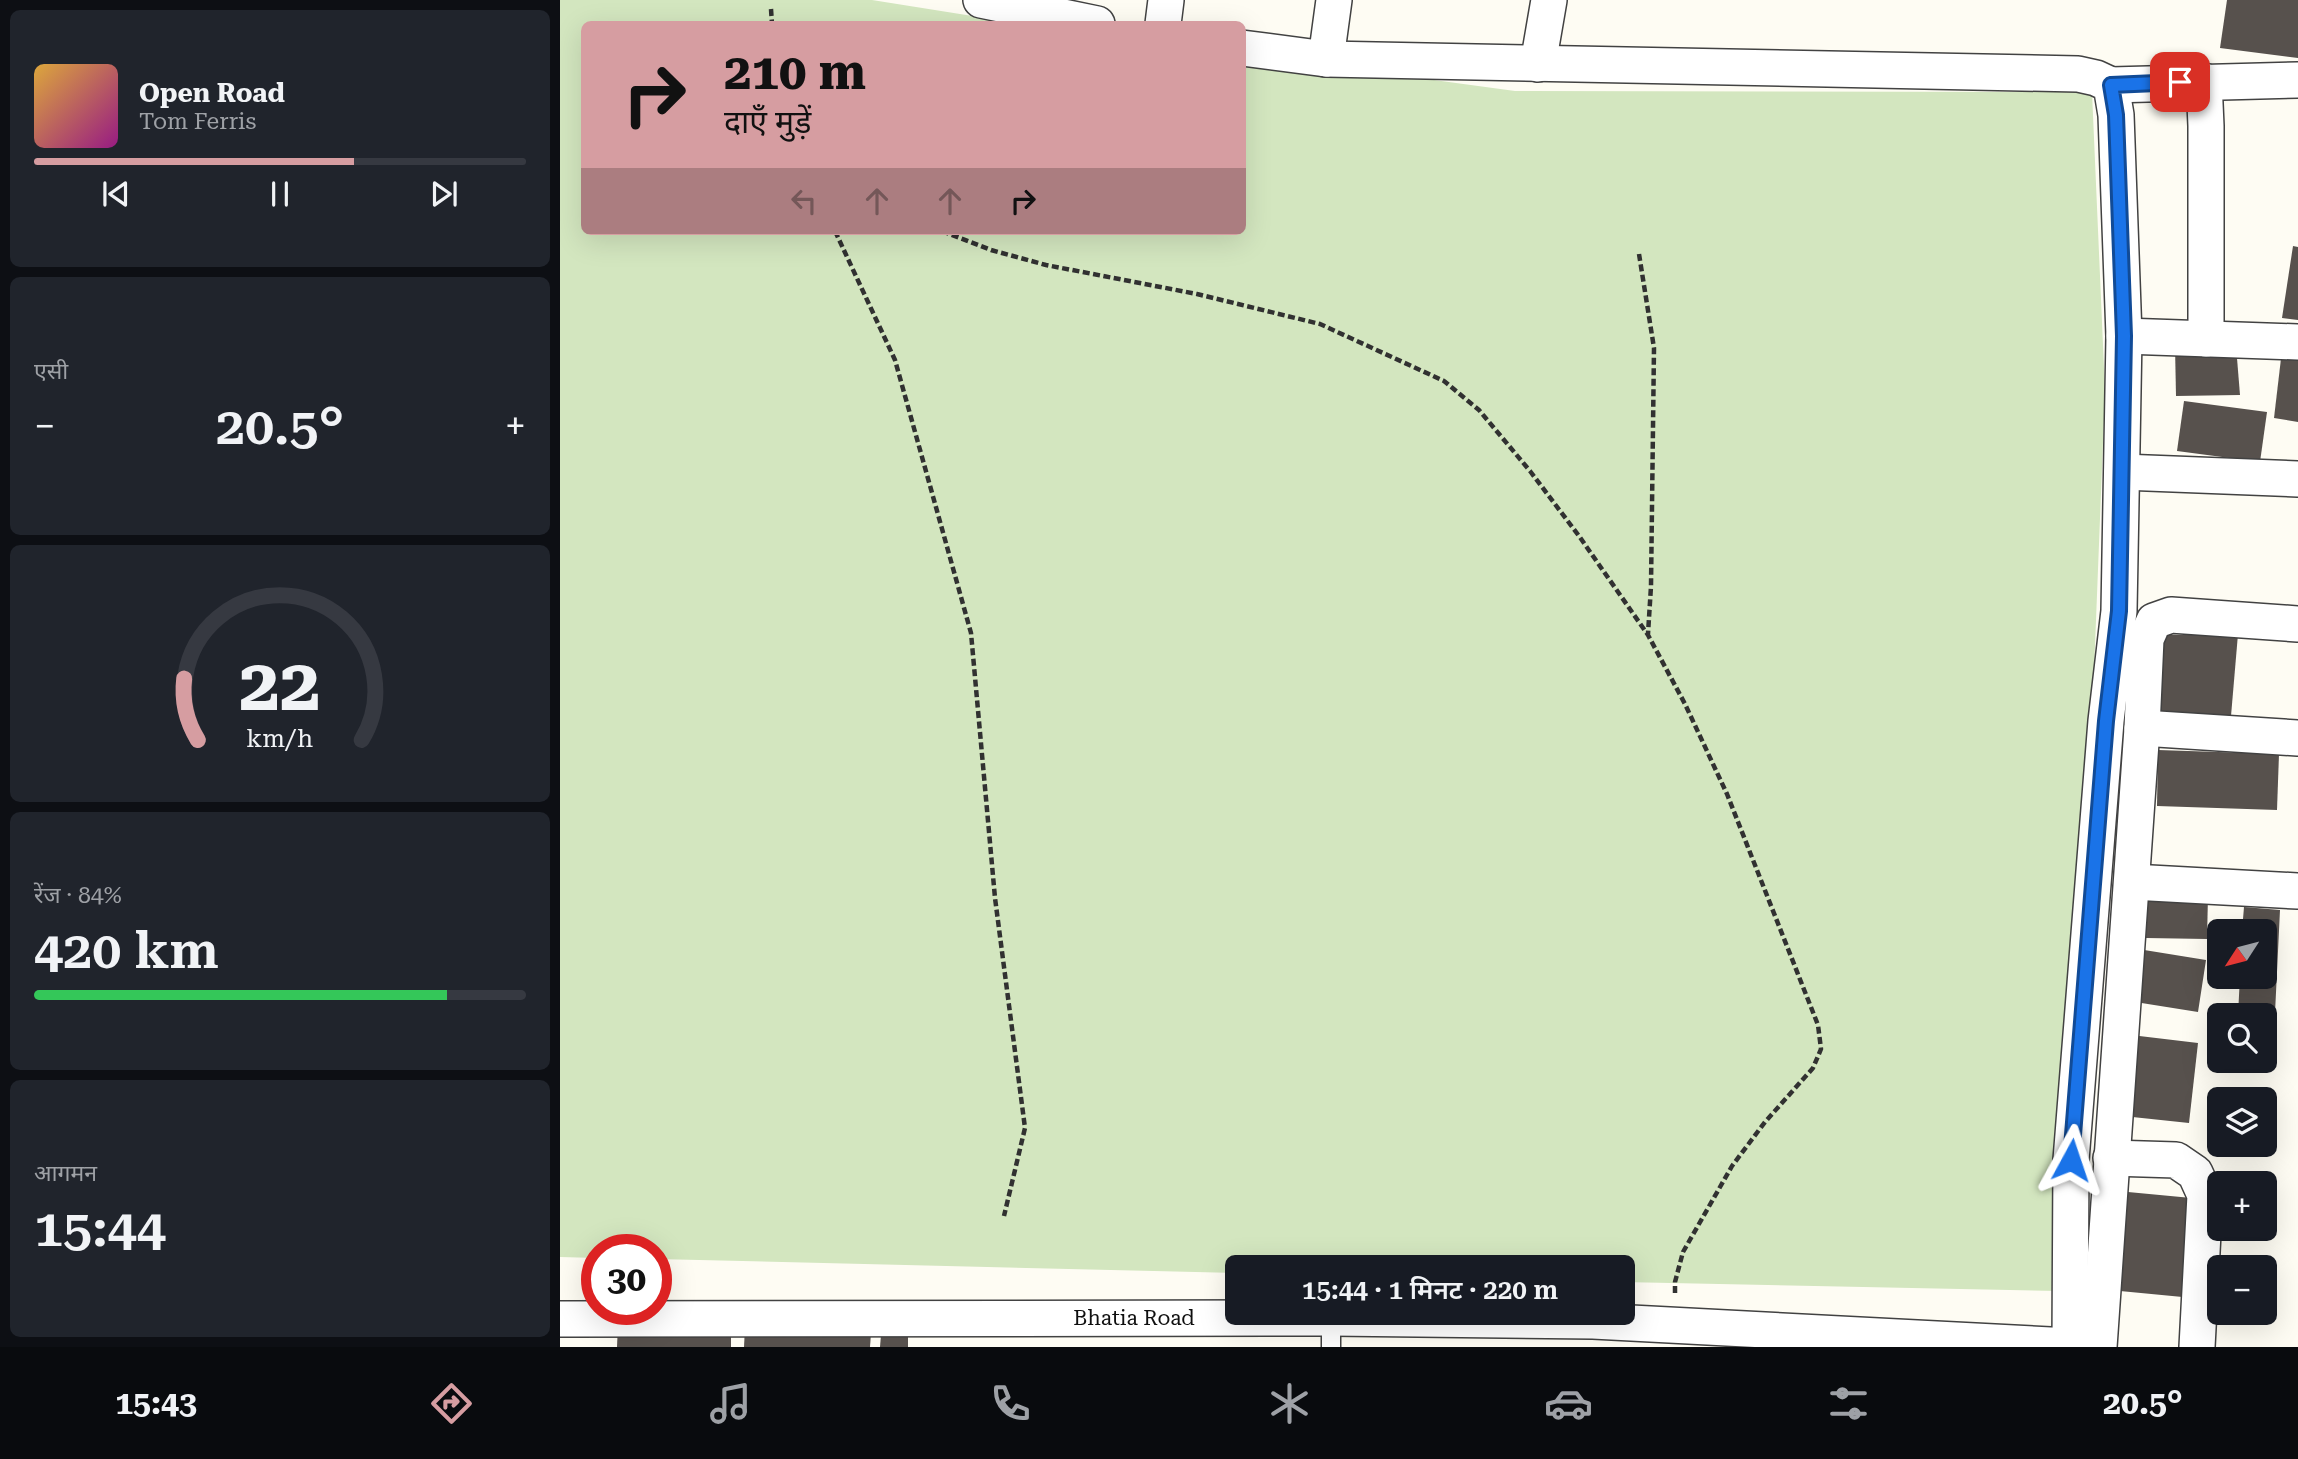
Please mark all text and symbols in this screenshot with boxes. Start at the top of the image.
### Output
text: 210 m [724,44,866,101]
icon: right [609,49,700,140]
pin [2150,52,2210,112]
icon: arrive [2161,63,2199,101]
text: Open Road [139,78,285,108]
text: दाएँ मुड़ें [724,103,811,141]
text: Tom Ferris [139,108,256,135]
icon: previous [97,175,135,213]
icon: pause [261,175,299,213]
icon: next [425,175,463,213]
icon: left [785,182,823,220]
icon: ahead [858,182,896,220]
icon: ahead [931,182,969,220]
icon: right [1004,182,1042,220]
text: एसी [34,358,68,385]
text: 20.5° [216,396,344,457]
text: − [34,404,55,448]
text: + [505,404,526,448]
text: 22 [239,643,321,728]
text: km/h [247,723,313,752]
text: रेंज · 84% [34,882,122,909]
north arrow [2207,919,2277,989]
map controls [2207,919,2277,1325]
text: 420 km [34,920,219,981]
button: search [2207,1003,2277,1073]
button: layers [2207,1087,2277,1157]
position arrow [2034,1123,2108,1197]
text: आगमन [34,1160,97,1187]
button: + [2207,1171,2277,1241]
text: 15:44 [34,1198,166,1259]
speed limit sign: 30 [581,1234,672,1325]
button: − [2207,1255,2277,1325]
text: 15:44 · 1 मिनट · 220 m [1302,1275,1558,1305]
street label: Bhatia Road [1073,1306,1195,1330]
icon: directions [427,1379,476,1428]
icon: music [706,1379,755,1428]
icon: phone [986,1379,1035,1428]
icon: climate [1265,1379,1314,1428]
icon: car [1544,1379,1593,1428]
icon: filters [1824,1379,1873,1428]
text: 15:43 [115,1384,197,1422]
text: 20.5° [2103,1384,2183,1422]

